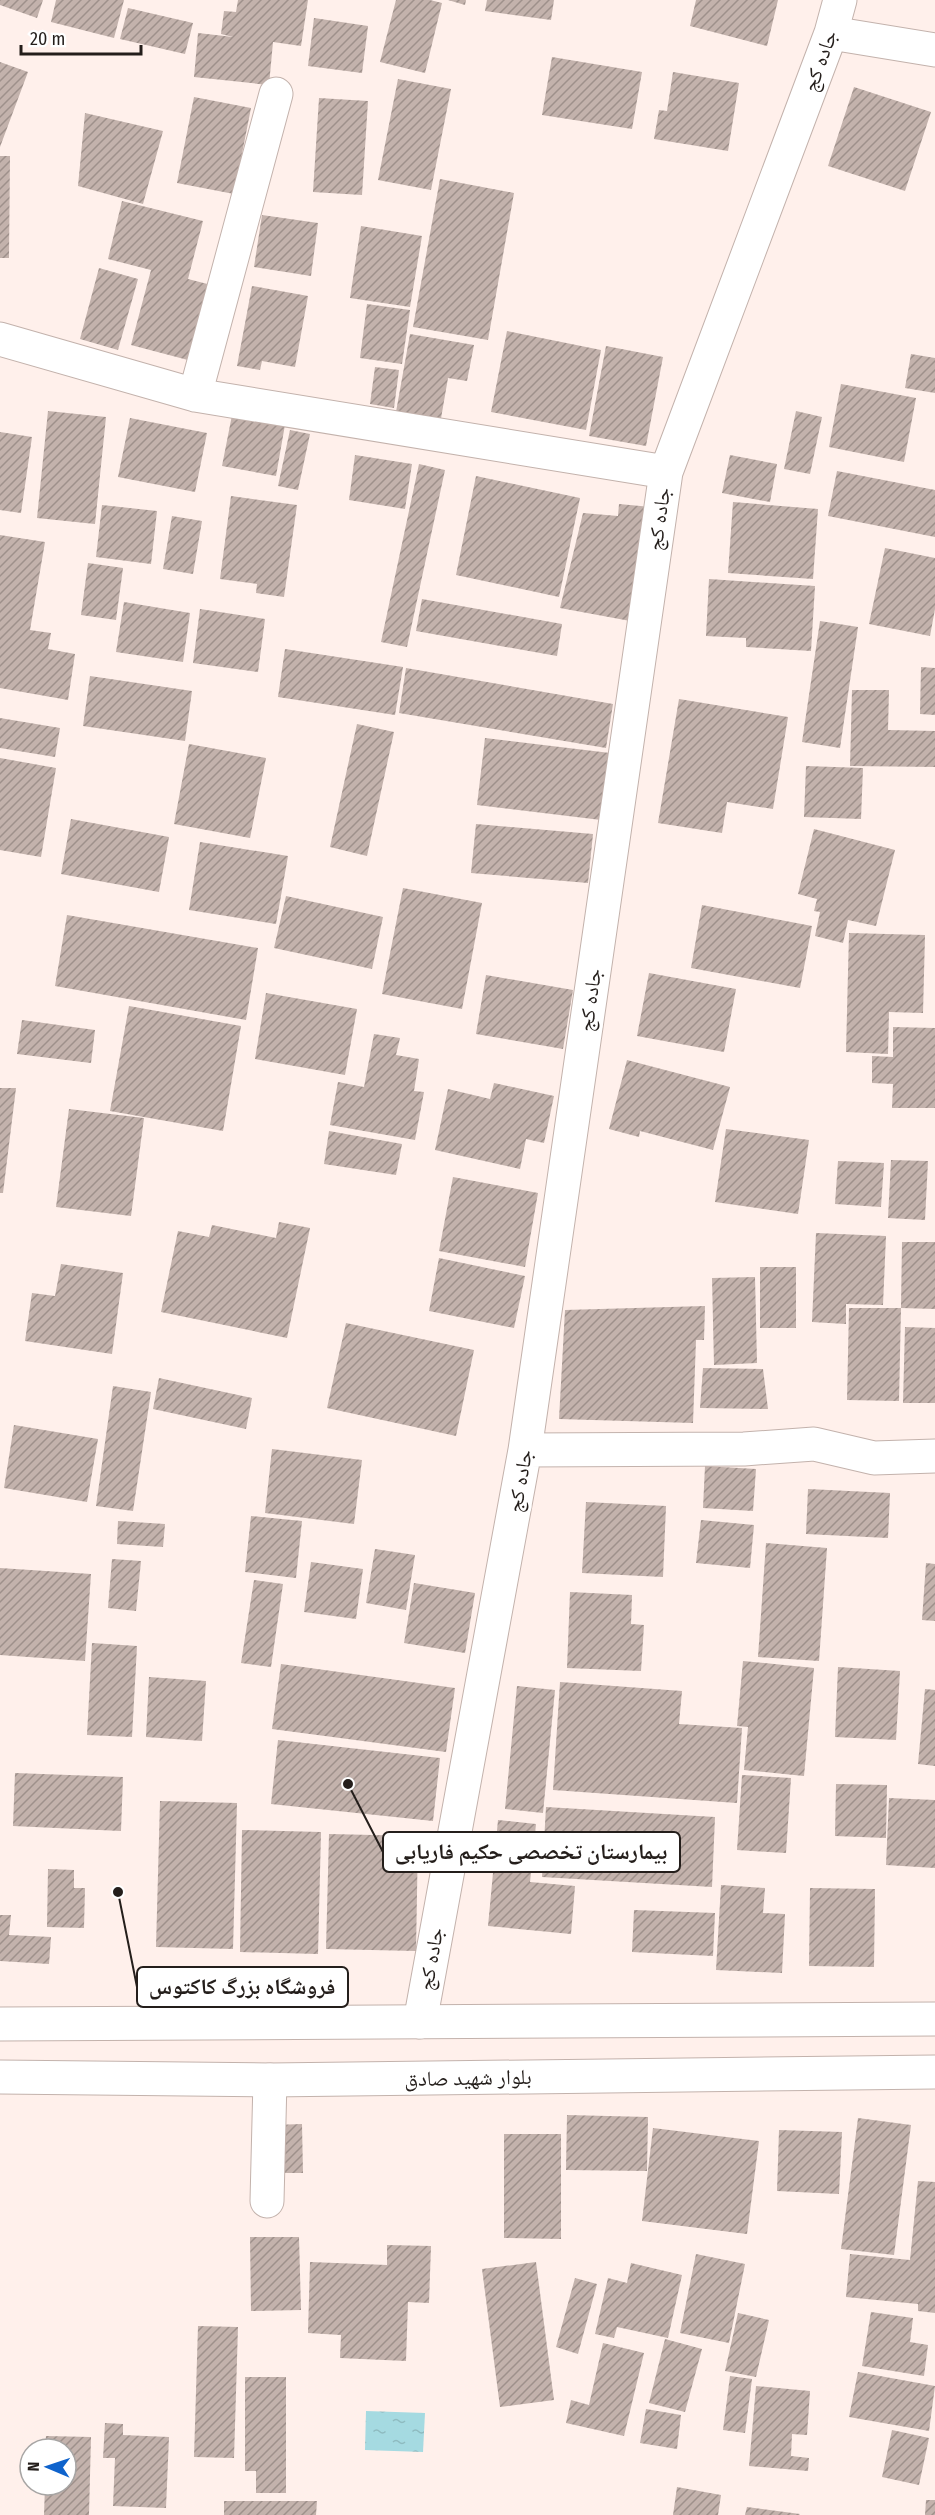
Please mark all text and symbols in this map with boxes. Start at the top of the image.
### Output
scale bar [21,18,141,56]
street label: جاده کج [797,27,843,95]
text: 20 m [30,28,65,50]
street label: جاده کج [642,486,676,552]
street label: جاده کج [573,967,607,1033]
street label: جاده کج [502,1447,538,1515]
callout: بیمارستان تخصصی حکیم فاریابی [383,1832,680,1872]
text: بیمارستان تخصصی حکیم فاریابی [395,1838,667,1866]
street label: جاده کج [413,1925,449,1993]
callout: فروشگاه بزرگ کاکتوس [137,1967,348,2007]
text: فروشگاه بزرگ کاکتوس [149,1973,335,2000]
street label: بلوار شهید صادق [404,2064,532,2092]
north arrow [18,2437,78,2497]
text: N [24,2461,43,2472]

